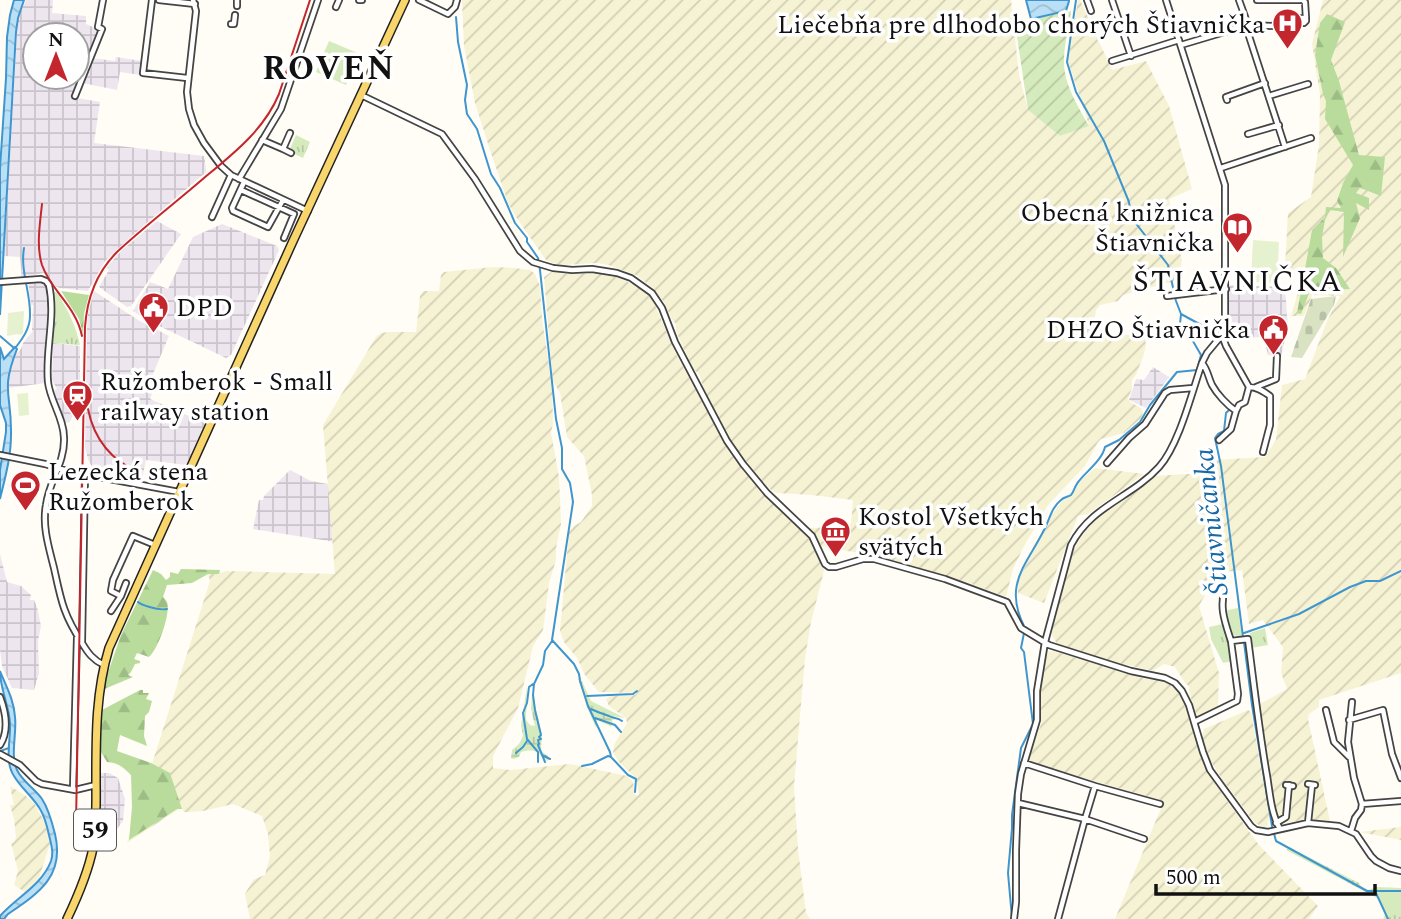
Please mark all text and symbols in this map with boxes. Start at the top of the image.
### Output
place label: Liečebňa pre dlhodobo chorých Štiavnička [777,5,1265,45]
hospital icon: Liečebňa pre dlhodobo chorých Štiavnička [1271,7,1305,51]
north arrow [21,21,91,91]
text: N [48,26,64,55]
district label: ROVEŇ [262,44,396,94]
place label: Obecná knižnica Štiavnička [1021,193,1214,263]
library icon: Obecná knižnica Štiavnička [1220,210,1254,254]
district label: ŠTIAVNIČKA [1133,259,1343,305]
place label: DPD [176,288,233,328]
public building icon: DPD [136,290,170,334]
place label: DHZO Štiavnička [1046,310,1250,350]
public building icon: DHZO Štiavnička [1256,312,1290,356]
place label: Ružomberok - Small railway station [100,362,333,432]
station icon: Ružomberok - Small railway station [60,379,94,423]
water label: Štiavničanka [1182,446,1241,598]
place label: Lezecká stena Ružomberok [48,452,208,522]
sports icon: Lezecká stena Ružomberok [8,469,42,513]
place label: Kostol Všetkých svätých [858,497,1044,567]
museum icon: Kostol Všetkých svätých [818,514,852,558]
road number: 59 [74,810,116,850]
scale bar [1156,852,1375,896]
text: 500 m [1166,862,1221,894]

